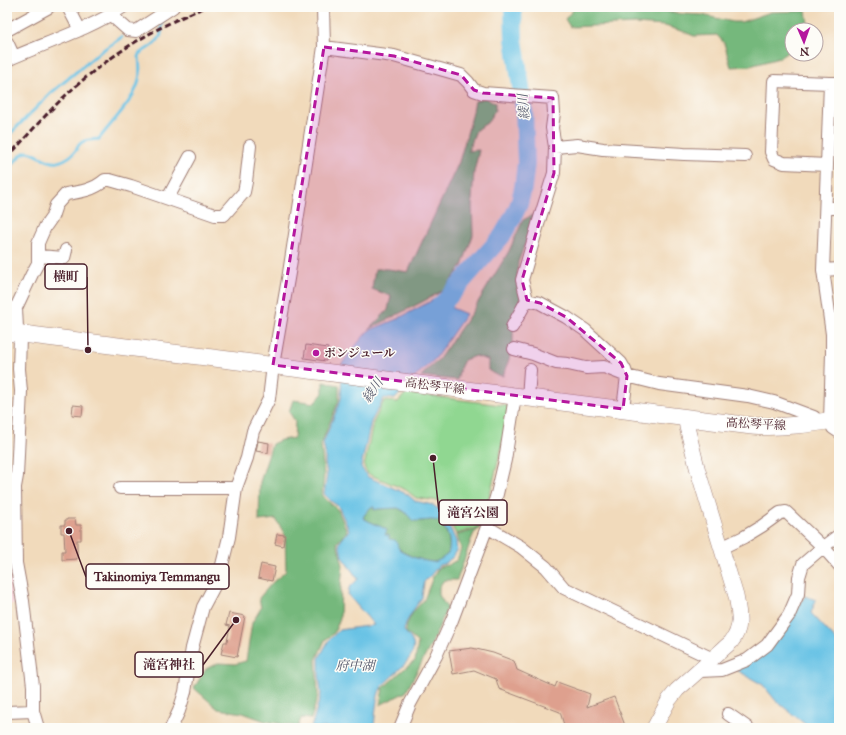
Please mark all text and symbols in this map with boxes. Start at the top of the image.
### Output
north arrow [784,22,824,62]
text: N [799,45,809,58]
water label: 綾川 [515,91,533,121]
callout: 横町 [45,264,87,289]
text: 横町 [53,269,79,285]
place label: ボンジュール [324,346,395,360]
marker: ボンジュール [311,348,321,358]
water label: 綾川 [359,374,388,406]
street label: 高松琴平線 [404,375,466,397]
street label: 高松琴平線 [726,415,786,433]
callout: 滝宮公園 [439,500,507,525]
text: 滝宮公園 [447,505,499,521]
callout: Takinomiya Temmangu [86,564,229,589]
text: Takinomiya Temmangu [93,569,220,585]
callout: 滝宮神社 [135,652,203,677]
text: 滝宮神社 [143,657,195,673]
water label: 府中湖 [335,658,376,674]

